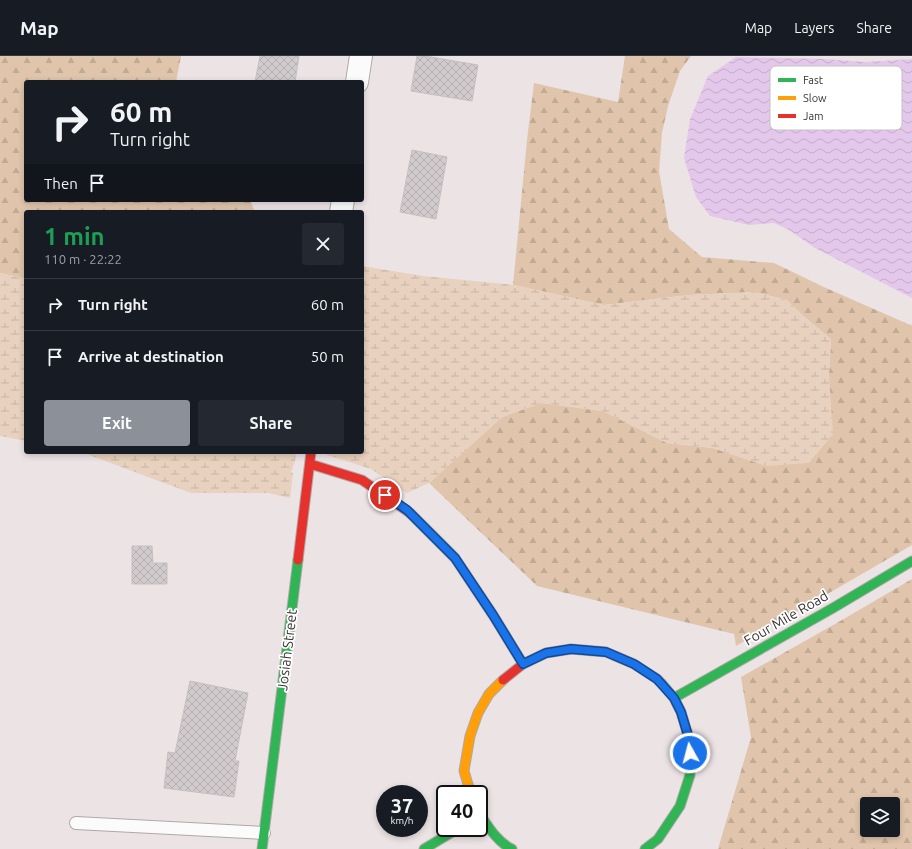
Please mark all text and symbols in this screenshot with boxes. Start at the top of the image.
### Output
text: Map [20,17,59,39]
text: Map [745,20,772,36]
text: Layers [794,20,834,36]
text: Share [856,20,892,36]
legend [770,66,902,130]
text: Fast [803,74,824,86]
text: Slow [803,92,827,104]
icon: right [44,96,96,148]
text: 60 m [110,96,172,127]
text: Jam [803,110,824,122]
text: Turn right [110,129,190,149]
icon: arrive [86,172,108,194]
text: Then [44,175,78,192]
text: 1 min [44,223,105,250]
button: close [302,223,344,265]
text: 110 m · 22:22 [44,252,122,266]
icon: right [44,294,66,316]
text: Turn right [78,296,148,313]
text: 60 m [311,296,344,313]
icon: arrive [44,346,66,368]
text: Arrive at destination [78,348,224,365]
text: 50 m [311,348,344,365]
button: Exit [44,400,190,446]
button: Share [198,400,344,446]
pin [368,478,402,512]
icon: arrive [374,484,396,506]
street label: Four Mile Road [741,587,831,649]
street label: Josiah Street [274,608,300,692]
position arrow [669,732,711,774]
speed limit sign: 40 [436,785,488,837]
text: 37 [391,794,413,817]
map controls [860,797,900,837]
button: layers [860,797,900,837]
text: km/h [390,815,414,826]

